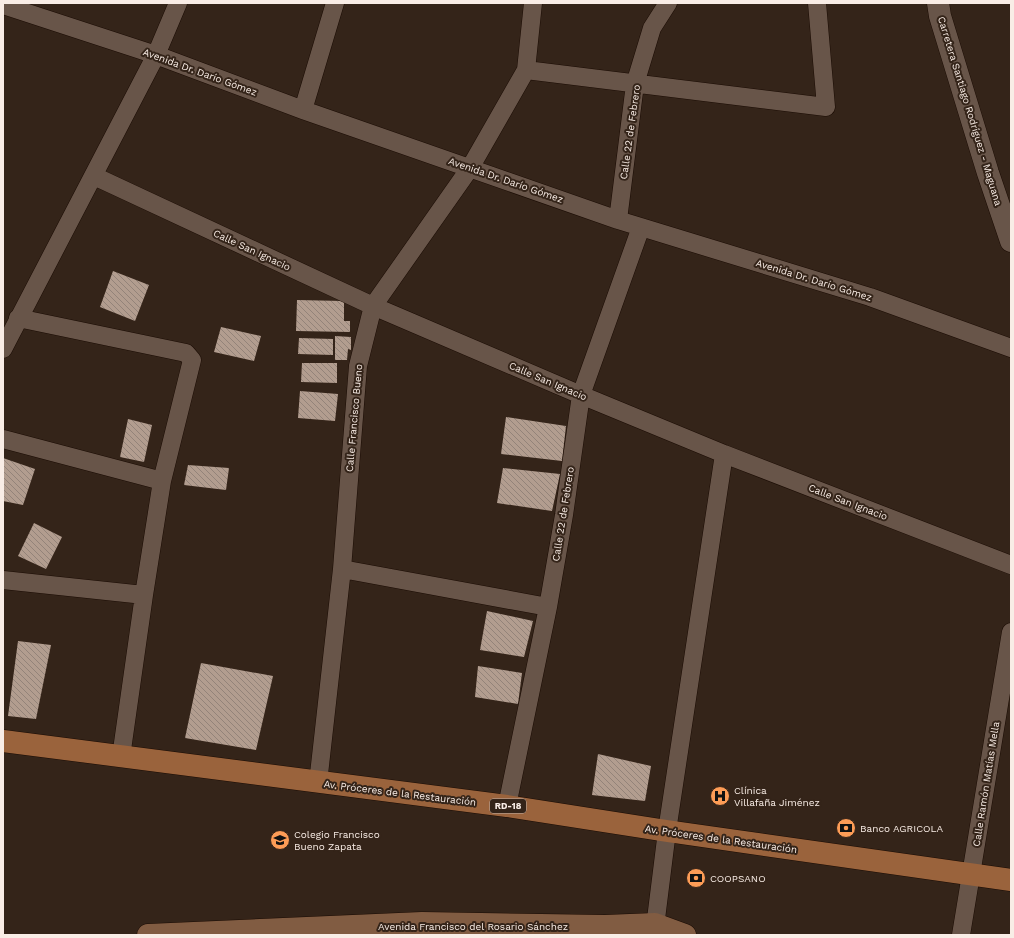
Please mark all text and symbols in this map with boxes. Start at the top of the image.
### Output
street label: Carretera Santiago Rodríguez - Maguana [936,15,1004,207]
street label: Avenida Dr. Darío Gómez [141,46,259,98]
street label: Calle 22 de Febrero [618,84,642,180]
street label: Avenida Dr. Darío Gómez [447,155,565,205]
street label: Calle San Ignacio [212,227,292,273]
street label: Avenida Dr. Darío Gómez [755,257,873,303]
street label: Calle San Ignacio [507,360,589,402]
street label: Calle Francisco Bueno [344,363,364,473]
street label: Calle 22 de Febrero [550,466,576,562]
street label: Calle San Ignacio [807,482,889,522]
street label: Calle Ramón Matías Mella [971,720,1001,847]
street label: Av. Próceres de la Restauración [323,778,477,808]
hospital icon: Clínica Villafaña Jiménez [709,785,731,807]
place label: Clínica Villafaña Jiménez [734,785,820,808]
road number: RD-18 [490,799,526,813]
bank icon: Banco AGRICOLA [835,817,857,839]
street label: Av. Próceres de la Restauración [644,823,798,855]
place label: Banco AGRICOLA [860,823,944,834]
school or university icon: Colegio Francisco Bueno Zapata [269,829,291,851]
place label: Colegio Francisco Bueno Zapata [294,829,380,852]
bank icon: COOPSANO [685,867,707,889]
place label: COOPSANO [710,873,766,884]
street label: Avenida Francisco del Rosario Sánchez [378,921,568,932]

